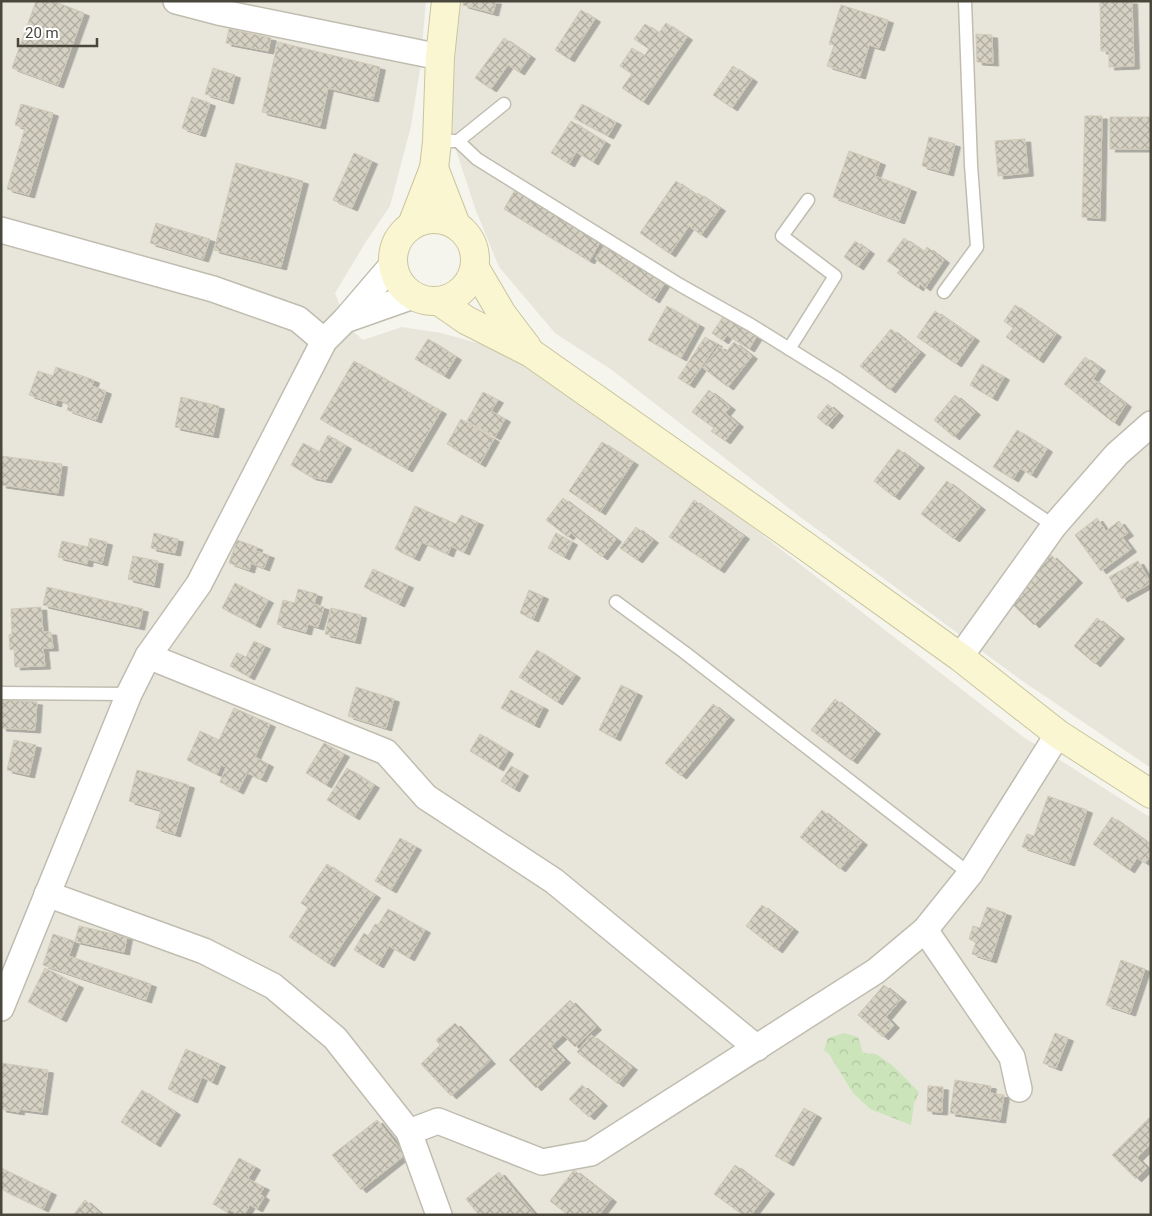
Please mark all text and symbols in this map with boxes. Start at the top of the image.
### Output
scale bar [18,15,96,47]
text: 20 m [25,24,59,42]

